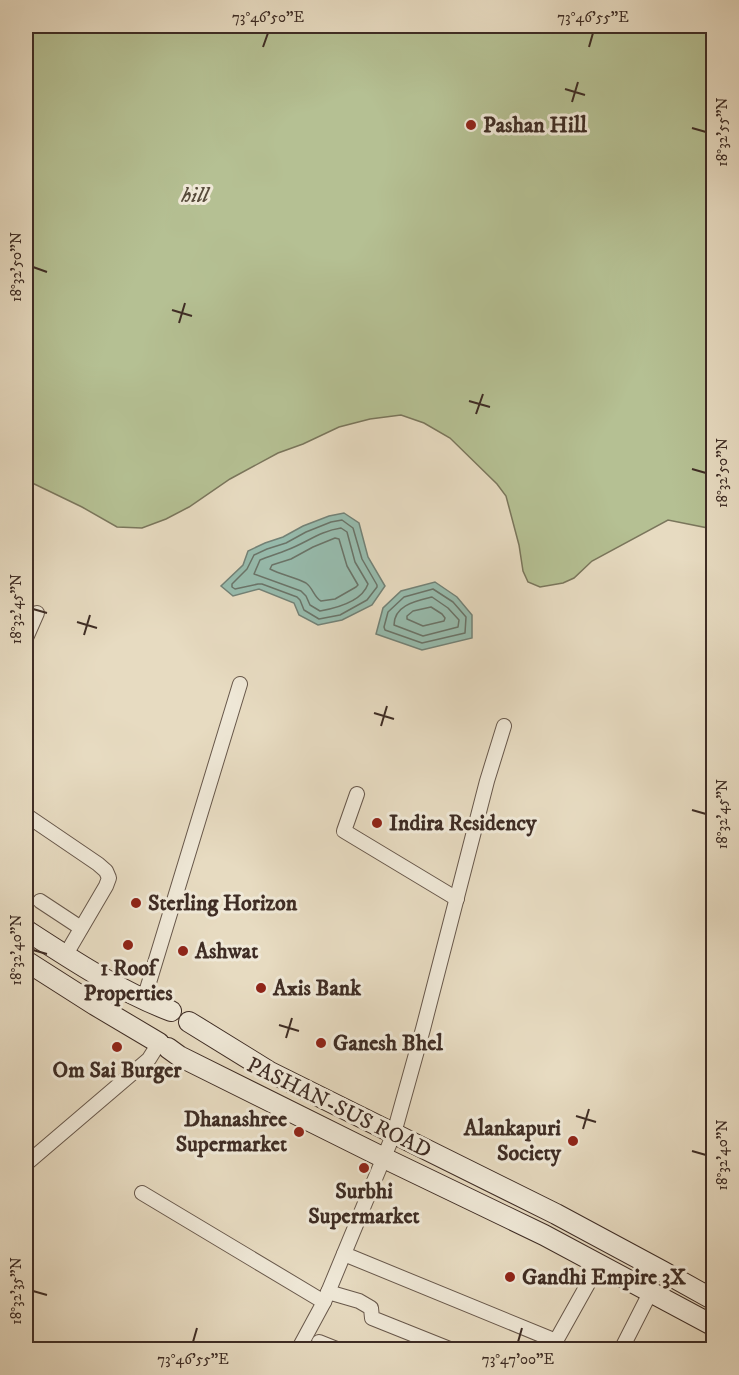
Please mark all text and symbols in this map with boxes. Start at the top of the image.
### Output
text: 73°46'50"E [232,8,304,27]
text: 73°46'55"E [557,8,629,27]
text: 18°32'55"N [713,97,732,167]
place label: Pashan Hill [483,112,587,139]
marker: Pashan Hill [464,118,478,132]
park label: hill [180,182,211,209]
text: 18°32'50"N [7,232,26,302]
text: 18°32'50"N [713,438,732,508]
text: 18°32'45"N [7,574,26,644]
text: 18°32'45"N [713,779,732,849]
place label: Indira Residency [389,810,537,837]
marker: Indira Residency [370,816,384,830]
place label: Sterling Horizon [148,890,298,917]
marker: Sterling Horizon [129,896,143,910]
text: 18°32'40"N [7,914,26,986]
marker: 1 Roof Properties [121,938,135,952]
place label: Ashwat [194,938,258,965]
marker: Ashwat [176,944,190,958]
place label: 1 Roof Properties [83,955,173,1007]
place label: Axis Bank [272,975,362,1002]
marker: Axis Bank [254,981,268,995]
place label: Ganesh Bhel [333,1030,443,1057]
marker: Ganesh Bhel [314,1036,328,1050]
marker: Om Sai Burger [110,1040,124,1054]
street label: PASHAN-SUS ROAD [242,1052,436,1164]
place label: Om Sai Burger [53,1057,182,1084]
place label: Dhanashree Supermarket [176,1106,287,1158]
place label: Alankapuri Society [463,1115,562,1167]
text: 18°32'40"N [713,1119,732,1191]
marker: Dhanashree Supermarket [292,1125,306,1139]
marker: Alankapuri Society [566,1134,580,1148]
marker: Surbhi Supermarket [357,1161,371,1175]
place label: Surbhi Supermarket [308,1178,420,1230]
text: 18°32'35"N [7,1257,26,1325]
place label: Gandhi Empire 3X [522,1264,686,1291]
marker: Gandhi Empire 3X [503,1270,517,1284]
text: 73°46'55"E [157,1350,229,1369]
text: 73°47'00"E [482,1350,555,1369]

